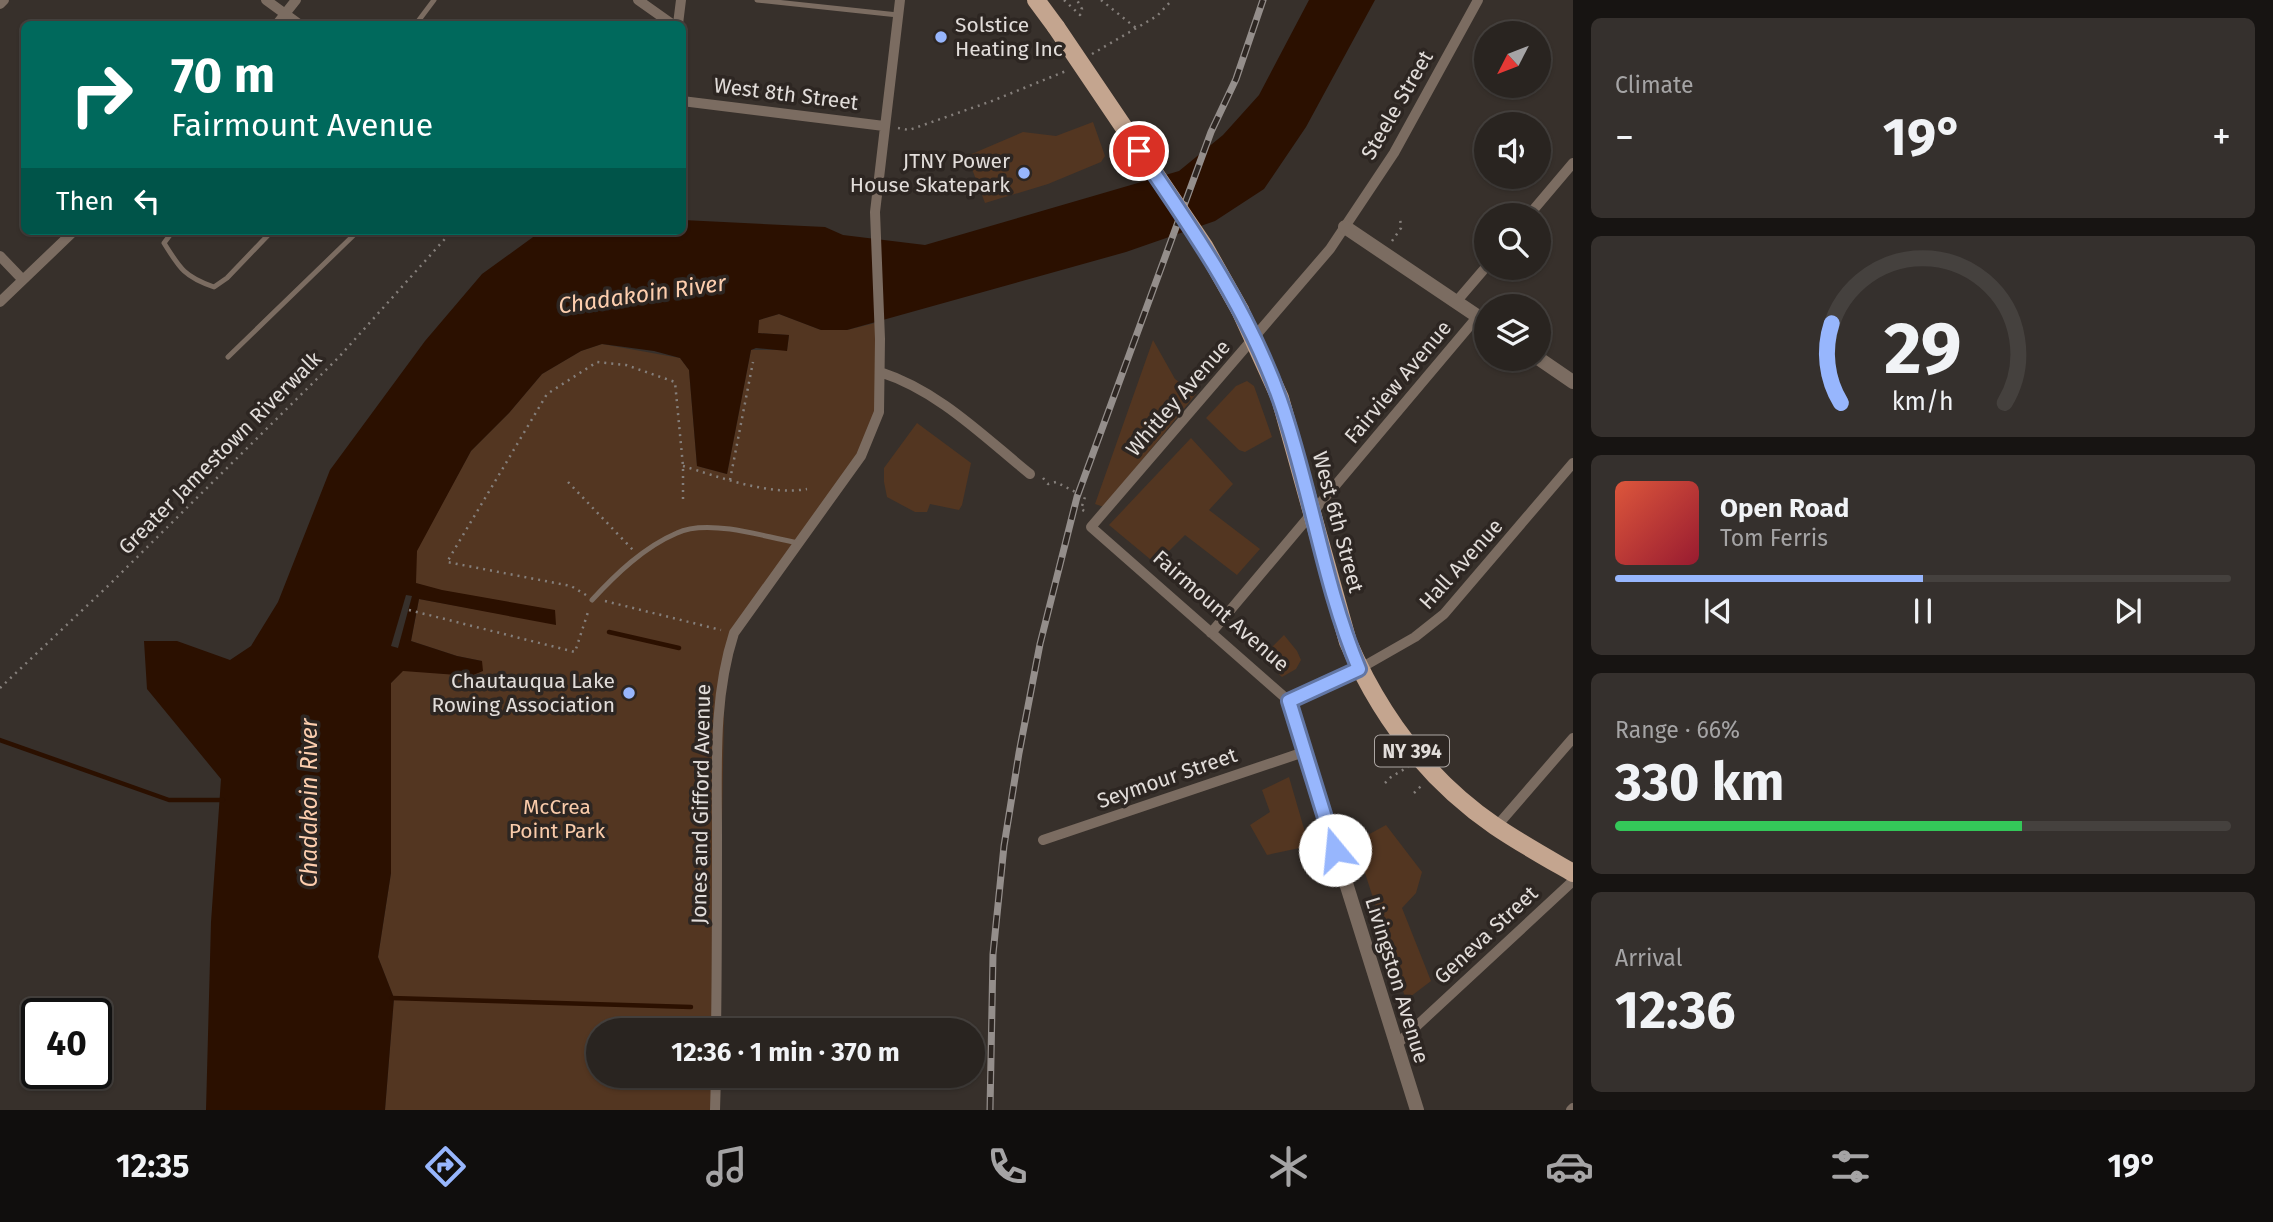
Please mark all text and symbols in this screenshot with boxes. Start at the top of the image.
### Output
place label: Solstice Heating Inc [955,12,1063,62]
north arrow [1474,21,1550,98]
map controls [1474,21,1551,371]
marker: Solstice Heating Inc [933,29,949,45]
street label: Steele Street [1355,45,1439,164]
text: 70 m [171,46,275,105]
icon: right [56,49,147,140]
text: Climate [1615,71,1694,99]
street label: West 8th Street [712,72,860,116]
text: Fairmount Avenue [171,106,433,144]
text: 19° [1883,106,1963,169]
button: sound [1474,112,1551,189]
text: − [1615,114,1634,160]
text: + [2212,114,2231,160]
pin [1109,121,1169,181]
icon: arrive [1120,132,1158,170]
place label: JTNY Power House Skatepark [850,148,1010,198]
marker: JTNY Power House Skatepark [1016,165,1032,181]
icon: left [128,182,166,220]
text: Then [56,186,114,217]
button: search [1474,203,1551,280]
water label: Chadakoin River [556,268,729,320]
button: layers [1474,294,1551,371]
text: 29 [1884,305,1962,392]
street label: Fairview Avenue [1339,315,1457,449]
street label: Whitley Avenue [1120,334,1236,462]
street label: Greater Jamestown Riverwalk [113,346,327,560]
text: km/h [1892,386,1954,416]
street label: West 6th Street [1307,449,1369,596]
text: Open Road [1720,493,1849,524]
street label: Hall Avenue [1414,513,1508,615]
text: Tom Ferris [1720,524,1828,552]
street label: Fairmount Avenue [1148,545,1294,677]
icon: previous [1699,592,1737,630]
icon: pause [1904,592,1942,630]
icon: next [2109,592,2147,630]
place label: Chautauqua Lake Rowing Association [431,668,615,718]
street label: Jones and Gifford Avenue [686,684,716,924]
marker: Chautauqua Lake Rowing Association [621,685,637,701]
text: Range · 66% [1615,716,1740,744]
water label: Chadakoin River [295,717,323,888]
road number: NY 394 [1375,736,1449,766]
street label: Seymour Street [1094,742,1241,814]
text: 330 km [1615,751,1784,814]
park label: McCrea Point Park [509,794,606,844]
position arrow [1298,813,1372,887]
street label: Geneva Street [1429,880,1544,990]
street label: Livingston Avenue [1359,894,1435,1066]
text: Arrival [1615,944,1682,972]
text: 12:36 [1615,979,1736,1042]
speed limit sign: 40 [21,998,112,1089]
text: 12:36 · 1 min · 370 m [671,1037,900,1068]
icon: directions [421,1142,470,1191]
icon: music [702,1142,751,1191]
icon: phone [983,1142,1032,1191]
icon: climate [1264,1142,1313,1191]
icon: car [1545,1142,1594,1191]
icon: filters [1826,1142,1875,1191]
text: 12:35 [116,1147,189,1185]
text: 19° [2108,1147,2157,1185]

